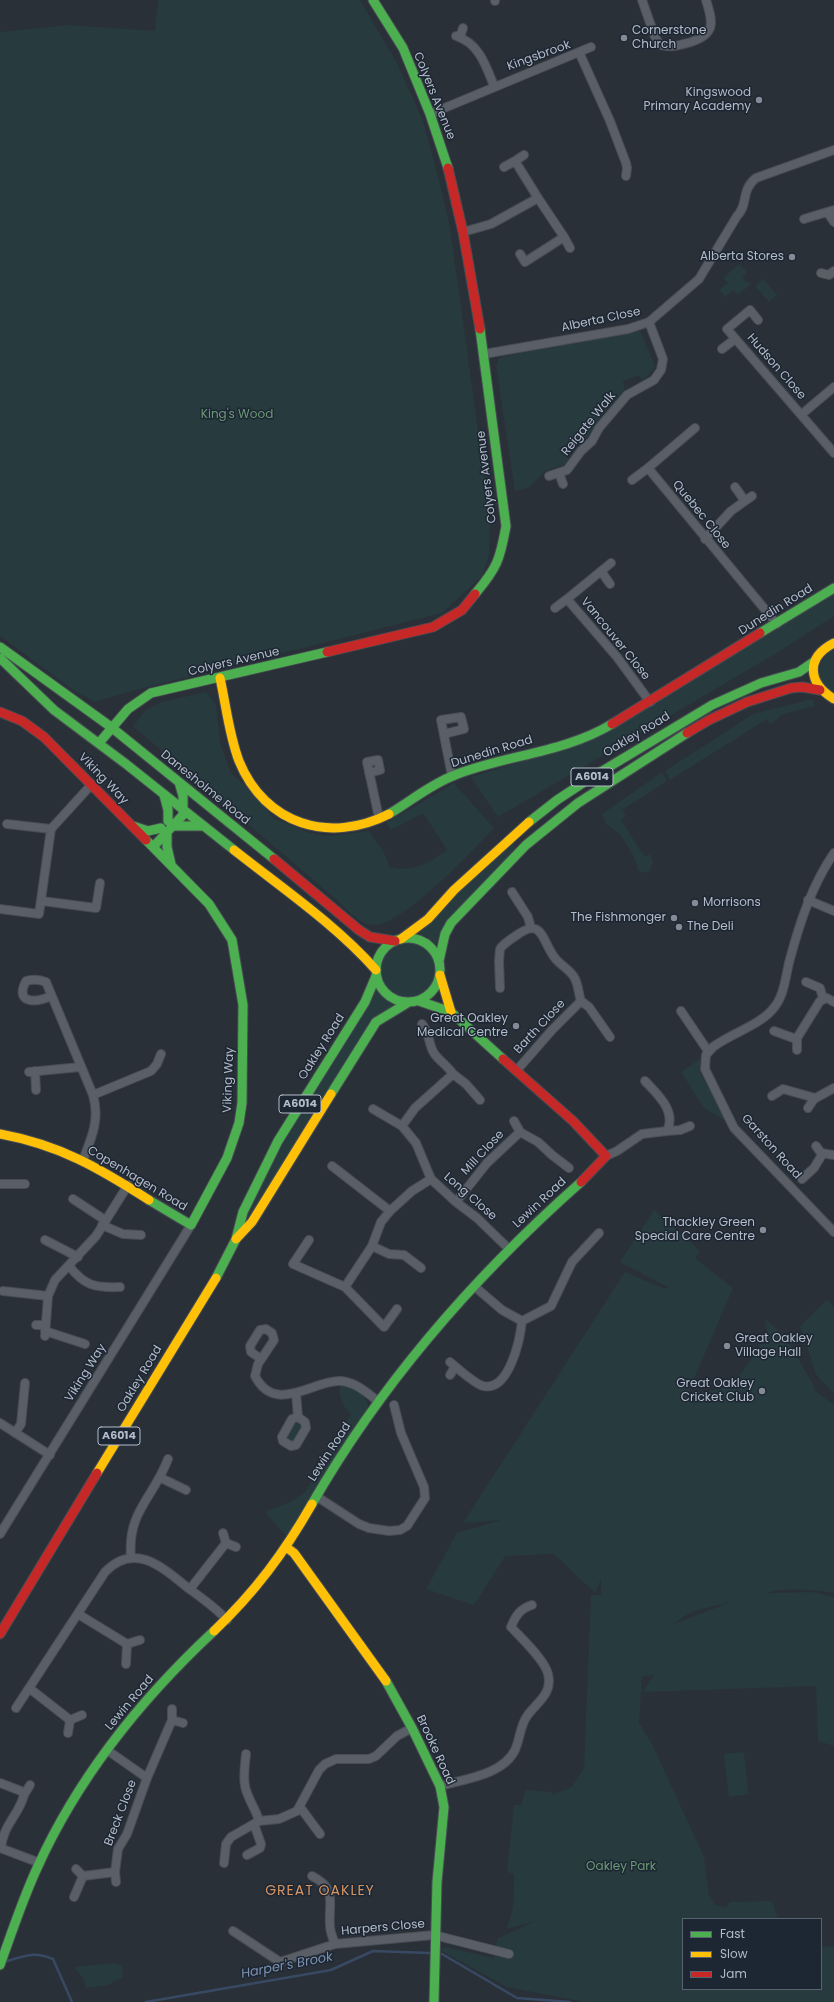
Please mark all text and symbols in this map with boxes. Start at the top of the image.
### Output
place label: Cornerstone Church [632,24,706,52]
marker: Cornerstone Church [619,33,629,43]
street label: Kingsbrook [505,38,573,74]
street label: Colyers Avenue [410,50,458,142]
place label: Kingswood Primary Academy [644,86,751,114]
marker: Kingswood Primary Academy [754,95,764,105]
place label: Alberta Stores [700,250,784,264]
marker: Alberta Stores [787,252,797,262]
street label: Alberta Close [560,305,642,335]
street label: Hudson Close [743,331,809,403]
street label: Reigate Walk [559,389,619,459]
park label: King's Wood [201,408,273,422]
street label: Colyers Avenue [474,430,500,524]
street label: Quebec Close [669,478,733,552]
street label: Dunedin Road [736,582,816,638]
street label: Vancouver Close [577,595,653,683]
street label: Colyers Avenue [187,645,281,679]
street label: Oakley Road [601,709,673,761]
street label: Dunedin Road [450,733,534,771]
street label: Danesholme Road [158,748,252,828]
street label: Viking Way [75,750,131,808]
road number: A6014 [571,768,613,786]
place label: Morrisons [703,896,761,910]
marker: Morrisons [690,898,700,908]
place label: The Fishmonger [570,911,666,925]
marker: The Fishmonger [669,913,679,923]
place label: The Deli [687,920,734,934]
marker: The Deli [674,922,684,932]
street label: Barth Close [511,997,569,1057]
street label: Oakley Road [296,1011,348,1083]
place label: Great Oakley Medical Centre [417,1012,508,1040]
marker: Great Oakley Medical Centre [511,1021,521,1031]
street label: Viking Way [221,1047,237,1113]
road number: A6014 [279,1095,321,1113]
street label: Garston Road [738,1112,804,1182]
street label: Mill Close [459,1128,507,1178]
street label: Copenhagen Road [85,1144,189,1214]
street label: Long Close [441,1170,499,1224]
street label: Lewin Road [510,1175,570,1231]
place label: Thackley Green Special Care Centre [635,1216,755,1244]
marker: Thackley Green Special Care Centre [758,1225,768,1235]
place label: Great Oakley Village Hall [735,1332,813,1360]
street label: Viking Way [62,1341,110,1405]
marker: Great Oakley Village Hall [722,1341,732,1351]
street label: Oakley Road [114,1343,166,1415]
place label: Great Oakley Cricket Club [676,1377,754,1405]
marker: Great Oakley Cricket Club [757,1386,767,1396]
street label: Lewin Road [306,1420,354,1484]
road number: A6014 [98,1427,140,1445]
street label: Lewin Road [103,1673,157,1733]
street label: Brooke Road [413,1713,457,1787]
street label: Breck Close [102,1778,140,1848]
park label: Oakley Park [586,1860,656,1874]
district label: GREAT OAKLEY [265,1883,375,1899]
street label: Harpers Close [341,1917,425,1939]
legend [682,1918,822,1990]
text: Fast [720,1925,745,1942]
text: Slow [720,1945,748,1962]
water label: Harper's Brook [240,1949,334,1983]
text: Jam [720,1965,747,1982]

